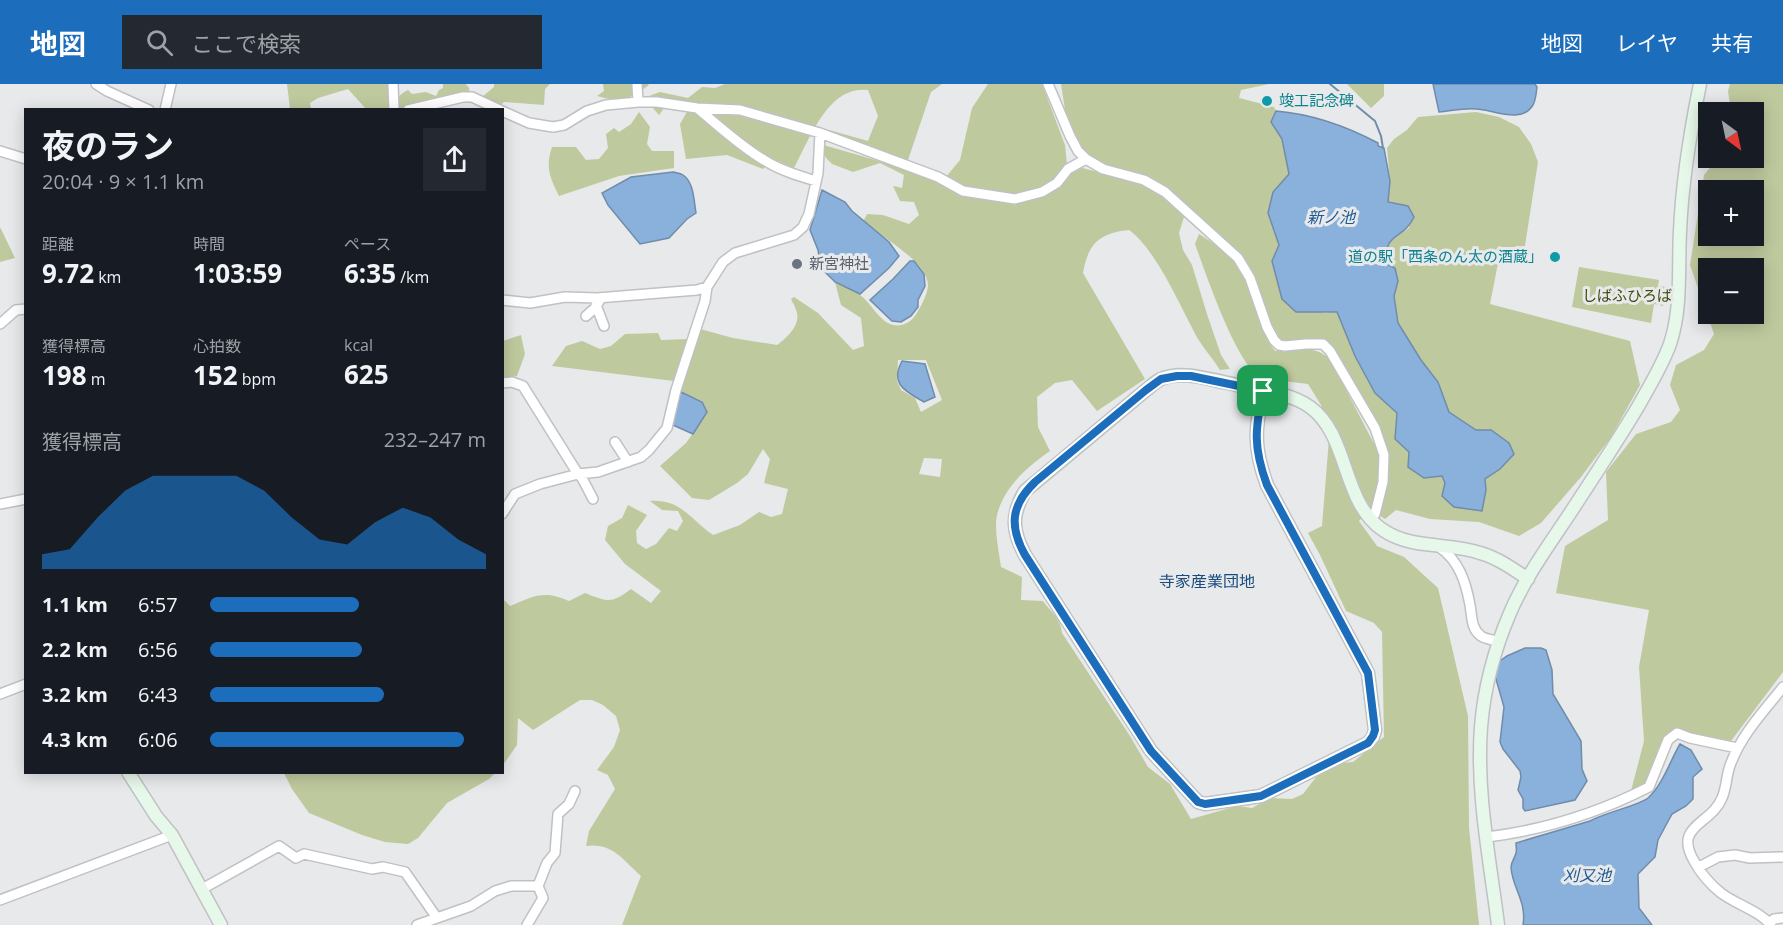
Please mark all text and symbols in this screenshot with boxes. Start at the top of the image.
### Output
search box [122,15,542,69]
text: 地図 [30,24,86,62]
icon: search [143,26,176,59]
text: ここで検索 [191,28,301,58]
text: 地図 [1541,29,1583,57]
text: レイヤ [1616,29,1678,57]
text: 共有 [1711,29,1753,57]
place label: 竣工記念碑 [1279,90,1354,110]
marker: 竣工記念碑 [1260,94,1274,108]
north arrow [1698,102,1764,168]
map controls [1698,102,1764,324]
text: 夜のラン [42,123,174,168]
button: share [423,128,486,191]
text: 20:04 · 9 × 1.1 km [42,168,204,195]
button: + [1698,180,1764,246]
water label: 新ノ池 [1307,206,1357,228]
text: 距離 [42,233,74,255]
text: 時間 [193,233,225,255]
text: ペース [344,233,391,255]
place label: 道の駅「西条のん太の酒蔵」 [1348,246,1543,266]
marker: 道の駅「西条のん太の酒蔵」 [1548,250,1562,264]
place label: 新宮神社 [809,253,869,273]
text: 9.72 [42,255,94,291]
text: 1:03:59 [193,255,282,291]
text: 6:35 [344,255,396,291]
marker: 新宮神社 [790,257,804,271]
button: − [1698,258,1764,324]
text: km [94,266,121,288]
text: /km [396,266,429,288]
park label: しばふひろば [1582,285,1672,305]
text: kcal [344,334,373,356]
text: 獲得標高 [42,335,106,357]
text: 心拍数 [193,335,241,357]
text: 625 [344,356,389,392]
text: 198 [42,357,87,393]
text: 152 [193,357,238,393]
pin [1237,365,1288,416]
text: m [87,368,106,390]
text: bpm [238,368,276,390]
icon: arrive [1246,374,1279,407]
text: 232–247 m [384,426,486,453]
text: 獲得標高 [42,428,122,455]
district label: 寺家産業団地 [1159,570,1255,592]
text: 1.1 km [42,591,108,618]
text: 6:57 [138,591,178,618]
text: 2.2 km [42,636,108,663]
text: 6:56 [138,636,178,663]
text: 3.2 km [42,681,108,708]
text: 6:43 [138,681,178,708]
text: 4.3 km [42,726,108,753]
text: 6:06 [138,726,178,753]
water label: 刈又池 [1563,864,1613,886]

